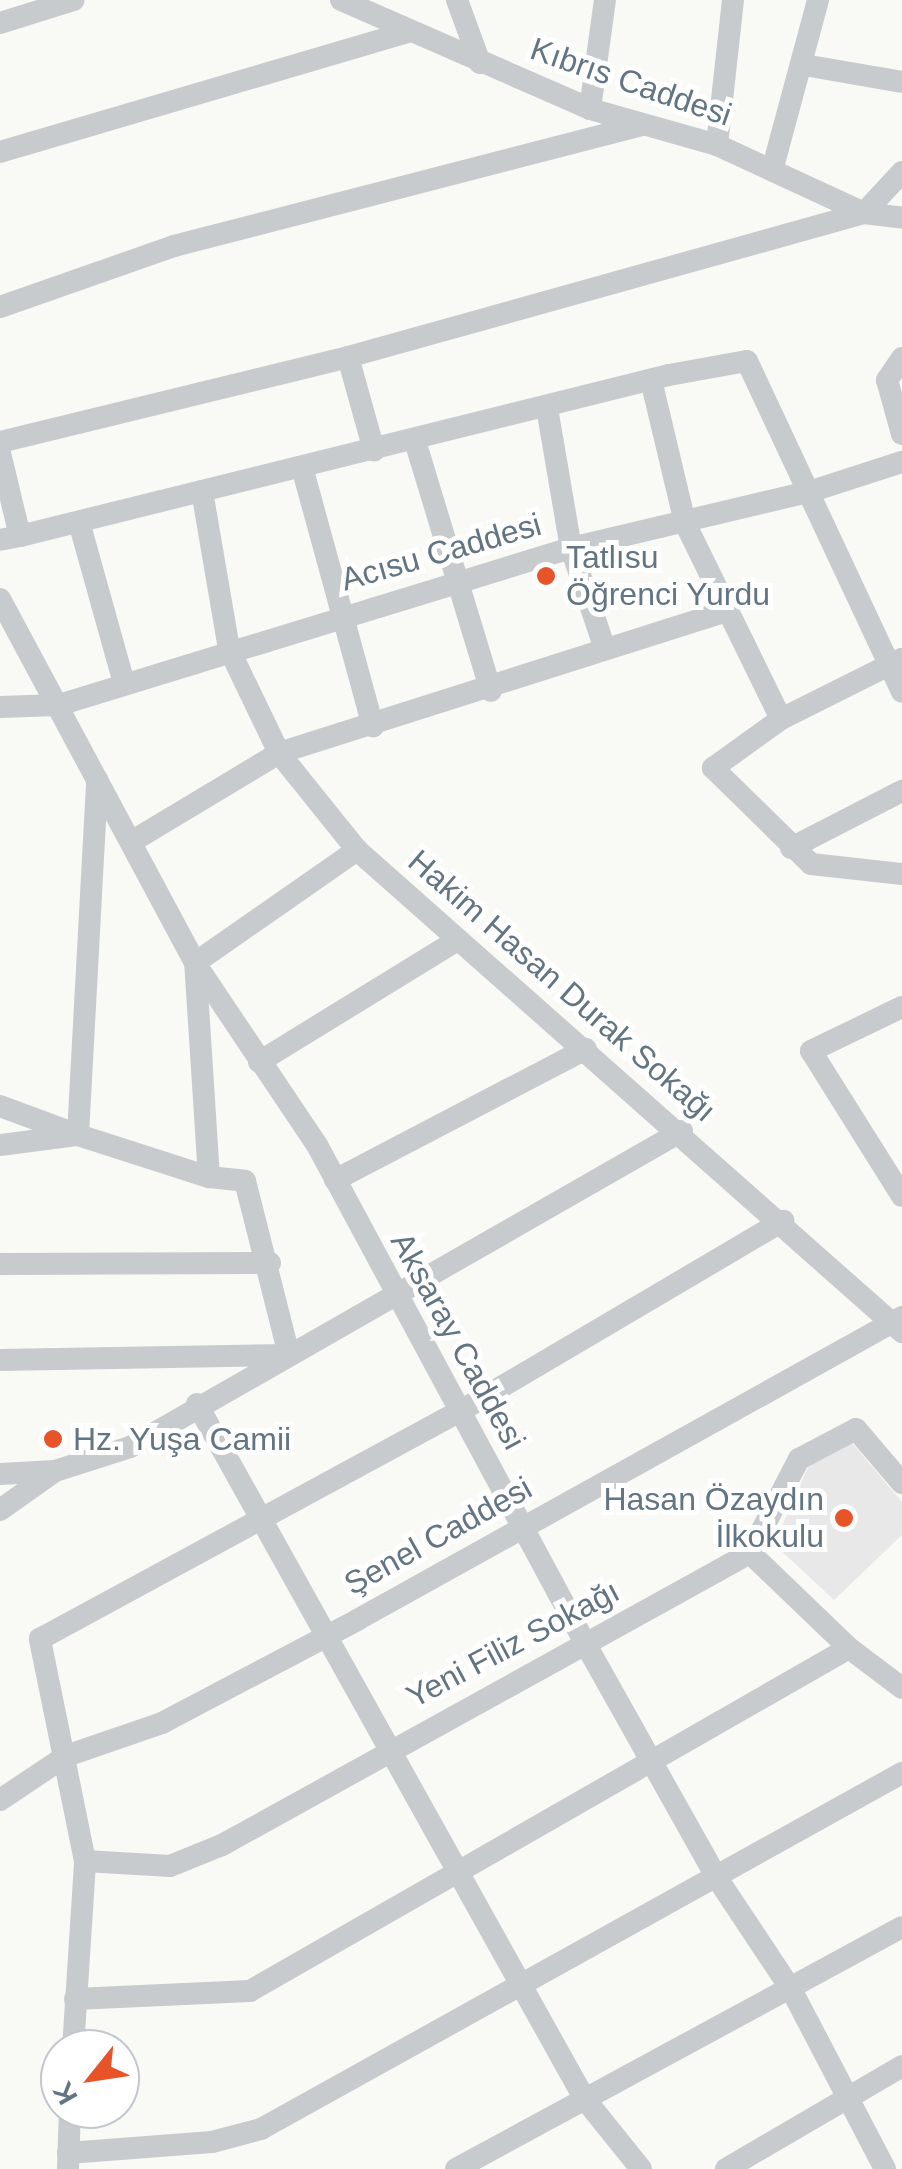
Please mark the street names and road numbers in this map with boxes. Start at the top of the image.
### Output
street label: Kıbrıs Caddesi [526,30,736,134]
street label: Acısu Caddesi [337,505,545,599]
street label: Hakim Hasan Durak Sokağı [400,842,724,1130]
street label: Aksaray Caddesi [383,1226,533,1456]
street label: Şenel Caddesi [338,1469,538,1603]
street label: Yeni Filiz Sokağı [400,1572,626,1716]

